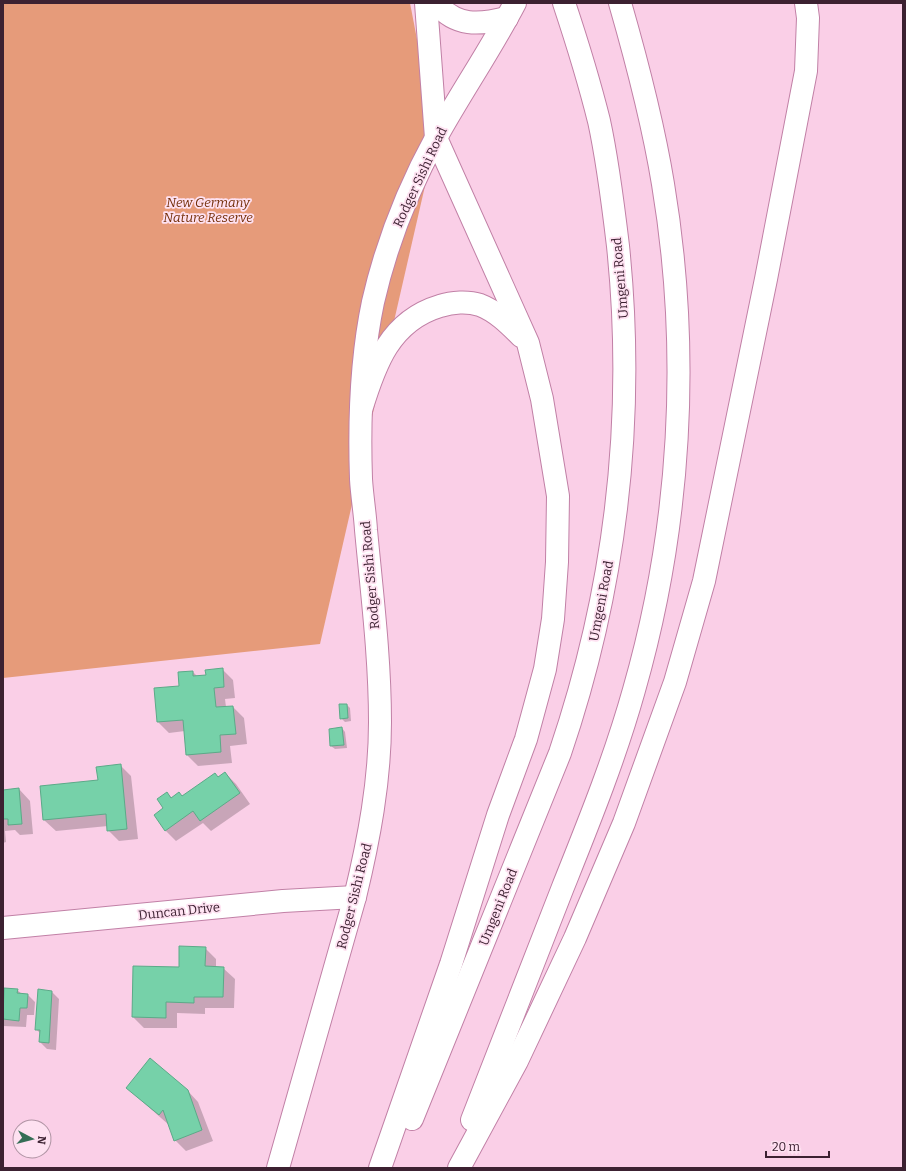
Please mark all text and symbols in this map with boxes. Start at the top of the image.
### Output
street label: Rodger Sishi Road [390,124,450,229]
park label: New Germany Nature Reserve [163,195,253,225]
street label: Umgeni Road [609,236,631,319]
street label: Rodger Sishi Road [358,520,382,630]
street label: Umgeni Road [586,559,616,642]
street label: Rodger Sishi Road [334,841,374,951]
street label: Umgeni Road [476,866,520,948]
street label: Duncan Drive [137,899,221,923]
north arrow [12,1119,52,1159]
scale bar [766,1133,829,1159]
text: N [34,1135,48,1146]
text: 20 m [772,1140,801,1154]

